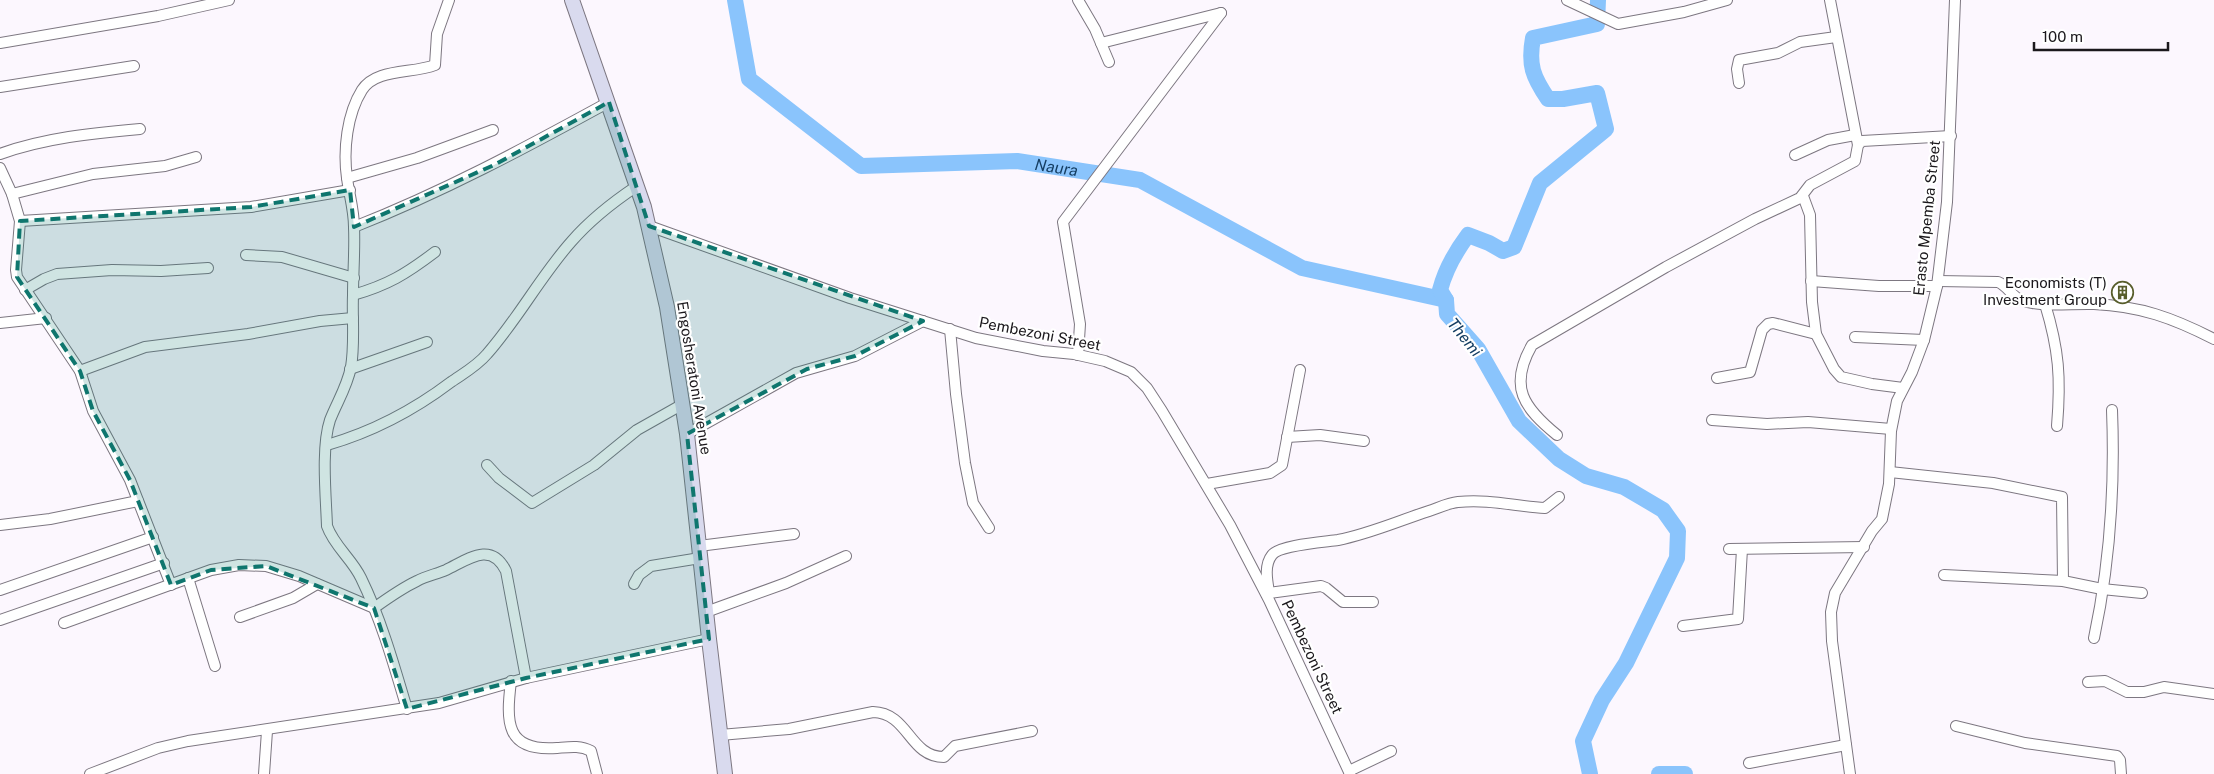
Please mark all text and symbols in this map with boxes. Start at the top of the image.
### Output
scale bar [2034,20,2168,52]
text: 100 m [2042,28,2083,45]
street label: Erasto Mpemba Street [1910,139,1943,297]
water label: Naura [1033,155,1079,180]
place label: Economists (T) Investment Group [1983,274,2107,308]
building icon: Economists (T) Investment Group [2111,280,2135,304]
street label: Engosheratoni Avenue [674,300,715,456]
street label: Pembezoni Street [978,313,1103,354]
water label: Themi [1443,314,1486,360]
street label: Pembezoni Street [1279,597,1346,717]

